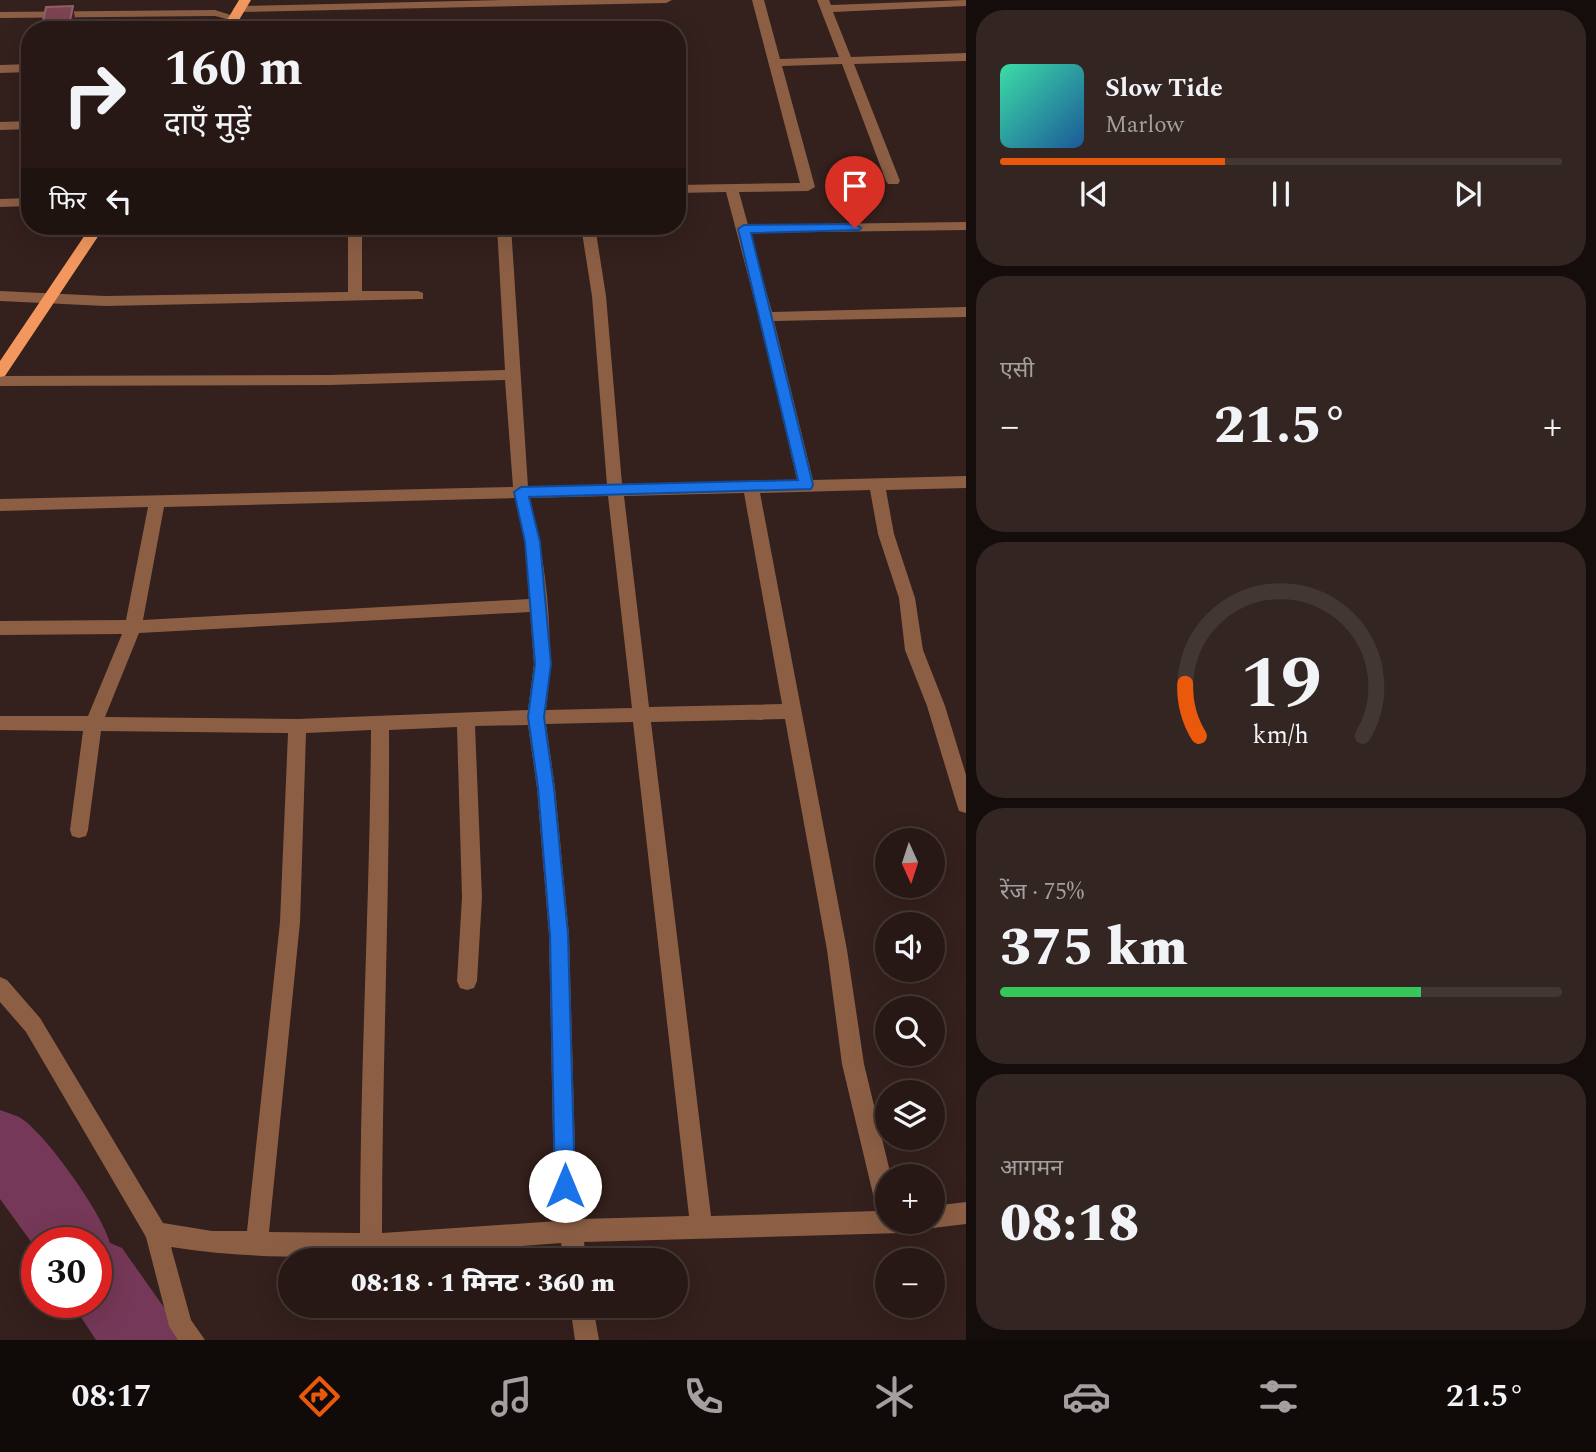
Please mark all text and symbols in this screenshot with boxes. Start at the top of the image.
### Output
text: 160 m [164,32,303,107]
icon: right [49,49,140,140]
text: Slow Tide [1105,68,1223,108]
text: दाएँ मुड़ें [164,100,251,149]
text: Marlow [1105,108,1184,143]
pin [825,156,885,228]
icon: arrive [836,167,874,205]
icon: previous [1075,175,1113,213]
icon: pause [1262,175,1300,213]
icon: next [1449,175,1487,213]
text: फिर [49,181,86,221]
icon: left [100,182,138,220]
text: एसी [1000,353,1034,388]
text: 21.5° [1214,387,1348,466]
text: − [1000,398,1019,456]
text: + [1543,398,1562,456]
text: 19 [1240,629,1322,740]
text: km/h [1253,717,1309,755]
north arrow [875,828,945,898]
map controls [875,828,945,1318]
text: रेंज · 75% [1000,875,1084,910]
text: 375 km [1000,909,1188,988]
button: sound [875,912,945,982]
button: search [875,996,945,1066]
button: layers [875,1080,945,1150]
position arrow [528,1149,602,1223]
text: आगमन [1000,1151,1063,1186]
button: + [875,1164,945,1234]
text: 08:18 [1000,1185,1139,1264]
speed limit sign: 30 [21,1227,112,1318]
button: − [875,1248,945,1318]
text: 08:18 · 1 मिनट · 360 m [351,1263,615,1303]
text: 08:17 [71,1372,152,1421]
icon: directions [295,1372,344,1421]
icon: music [487,1372,536,1421]
icon: phone [679,1372,728,1421]
icon: climate [870,1372,919,1421]
icon: car [1062,1372,1111,1421]
icon: filters [1254,1372,1303,1421]
text: 21.5° [1446,1372,1525,1421]

